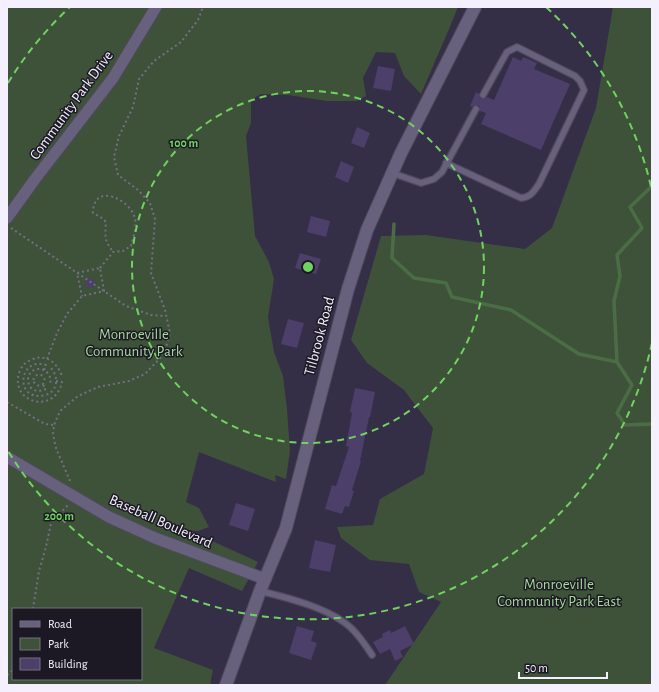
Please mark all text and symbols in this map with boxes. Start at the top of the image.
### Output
street label: Community Park Drive [27,48,116,163]
text: 100 m [170,137,198,149]
centre of rings [301,260,315,274]
street label: Tilbrook Road [302,295,337,377]
park label: Monroeville Community Park [86,327,183,359]
street label: Baseball Boulevard [107,492,215,551]
text: 200 m [44,510,74,522]
park label: Monroeville Community Park East [497,577,621,609]
legend [12,608,142,680]
text: Road [48,618,72,630]
text: Park [48,638,69,650]
scale bar [519,654,607,680]
text: Building [48,658,88,670]
text: 50 m [525,662,548,674]

